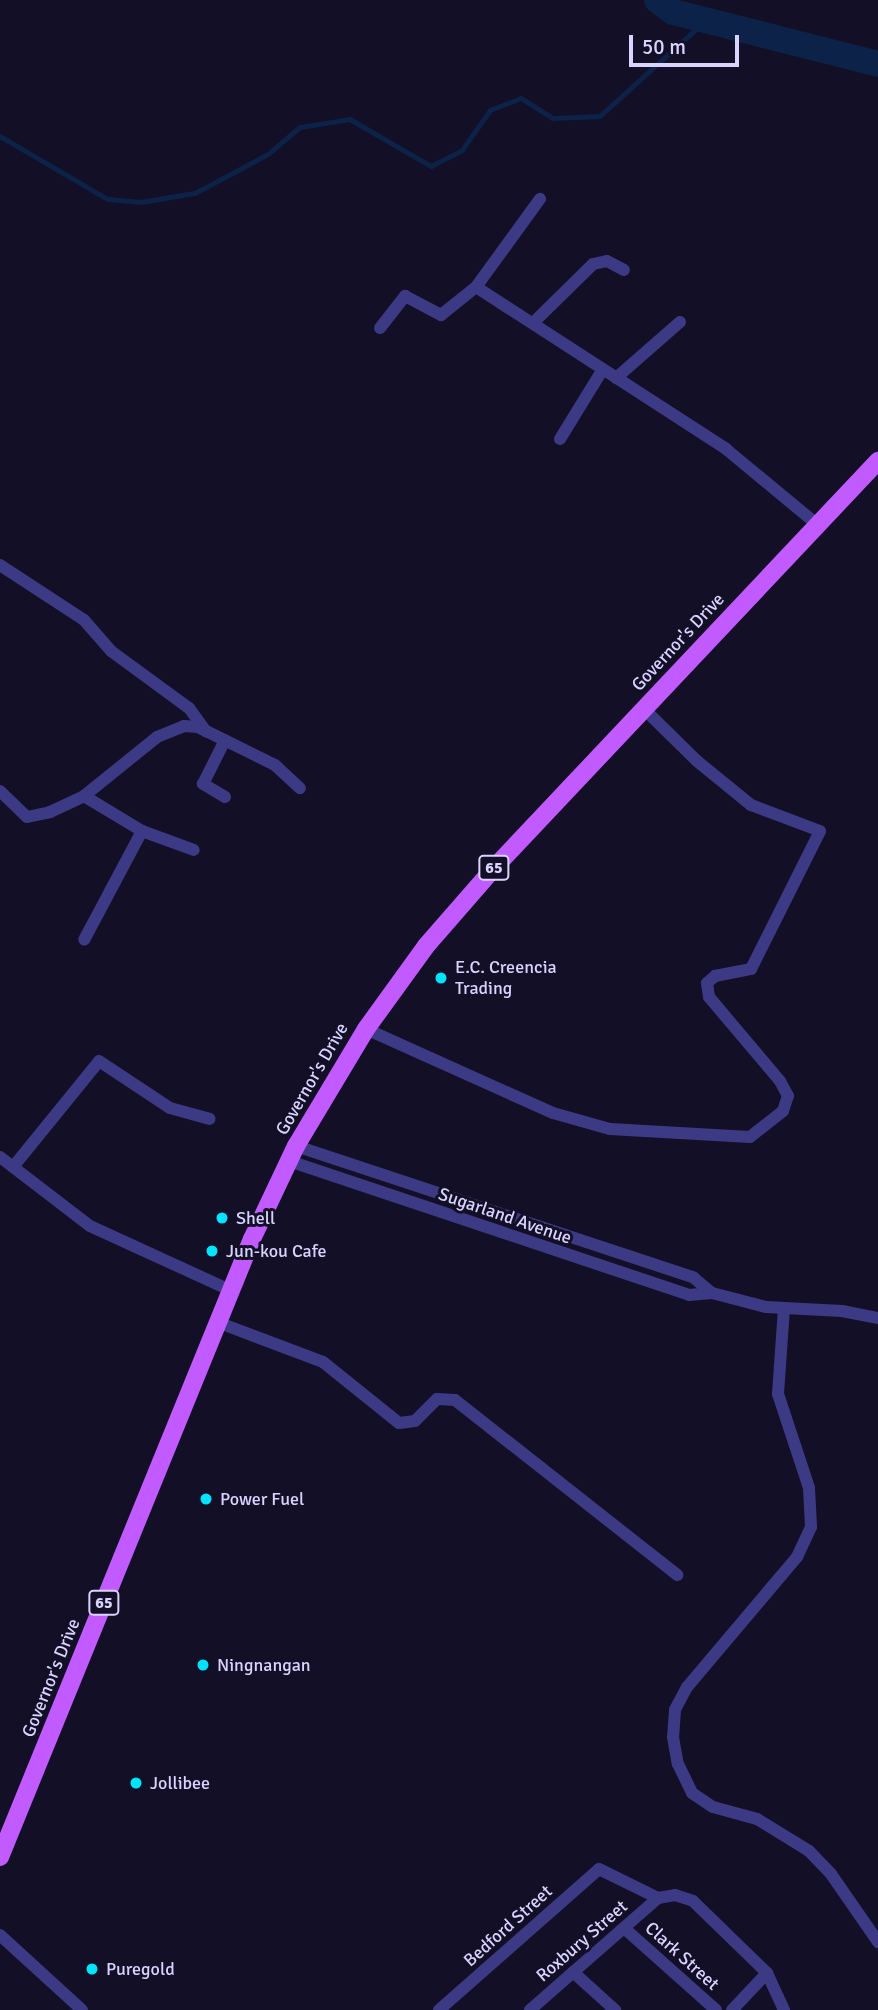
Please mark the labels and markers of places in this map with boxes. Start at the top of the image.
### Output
place label: E.C. Creencia Trading [455,957,557,1000]
marker: E.C. Creencia Trading [433,970,449,986]
place label: Shell [236,1207,275,1229]
marker: Shell [214,1210,230,1226]
place label: Jun-kou Cafe [226,1240,327,1262]
marker: Jun-kou Cafe [204,1243,220,1259]
place label: Power Fuel [220,1488,304,1510]
marker: Power Fuel [198,1491,214,1507]
place label: Ningnangan [217,1654,311,1676]
marker: Ningnangan [195,1657,211,1673]
place label: Jollibee [150,1772,210,1794]
marker: Jollibee [128,1775,144,1791]
place label: Puregold [106,1958,175,1980]
marker: Puregold [84,1961,100,1977]

